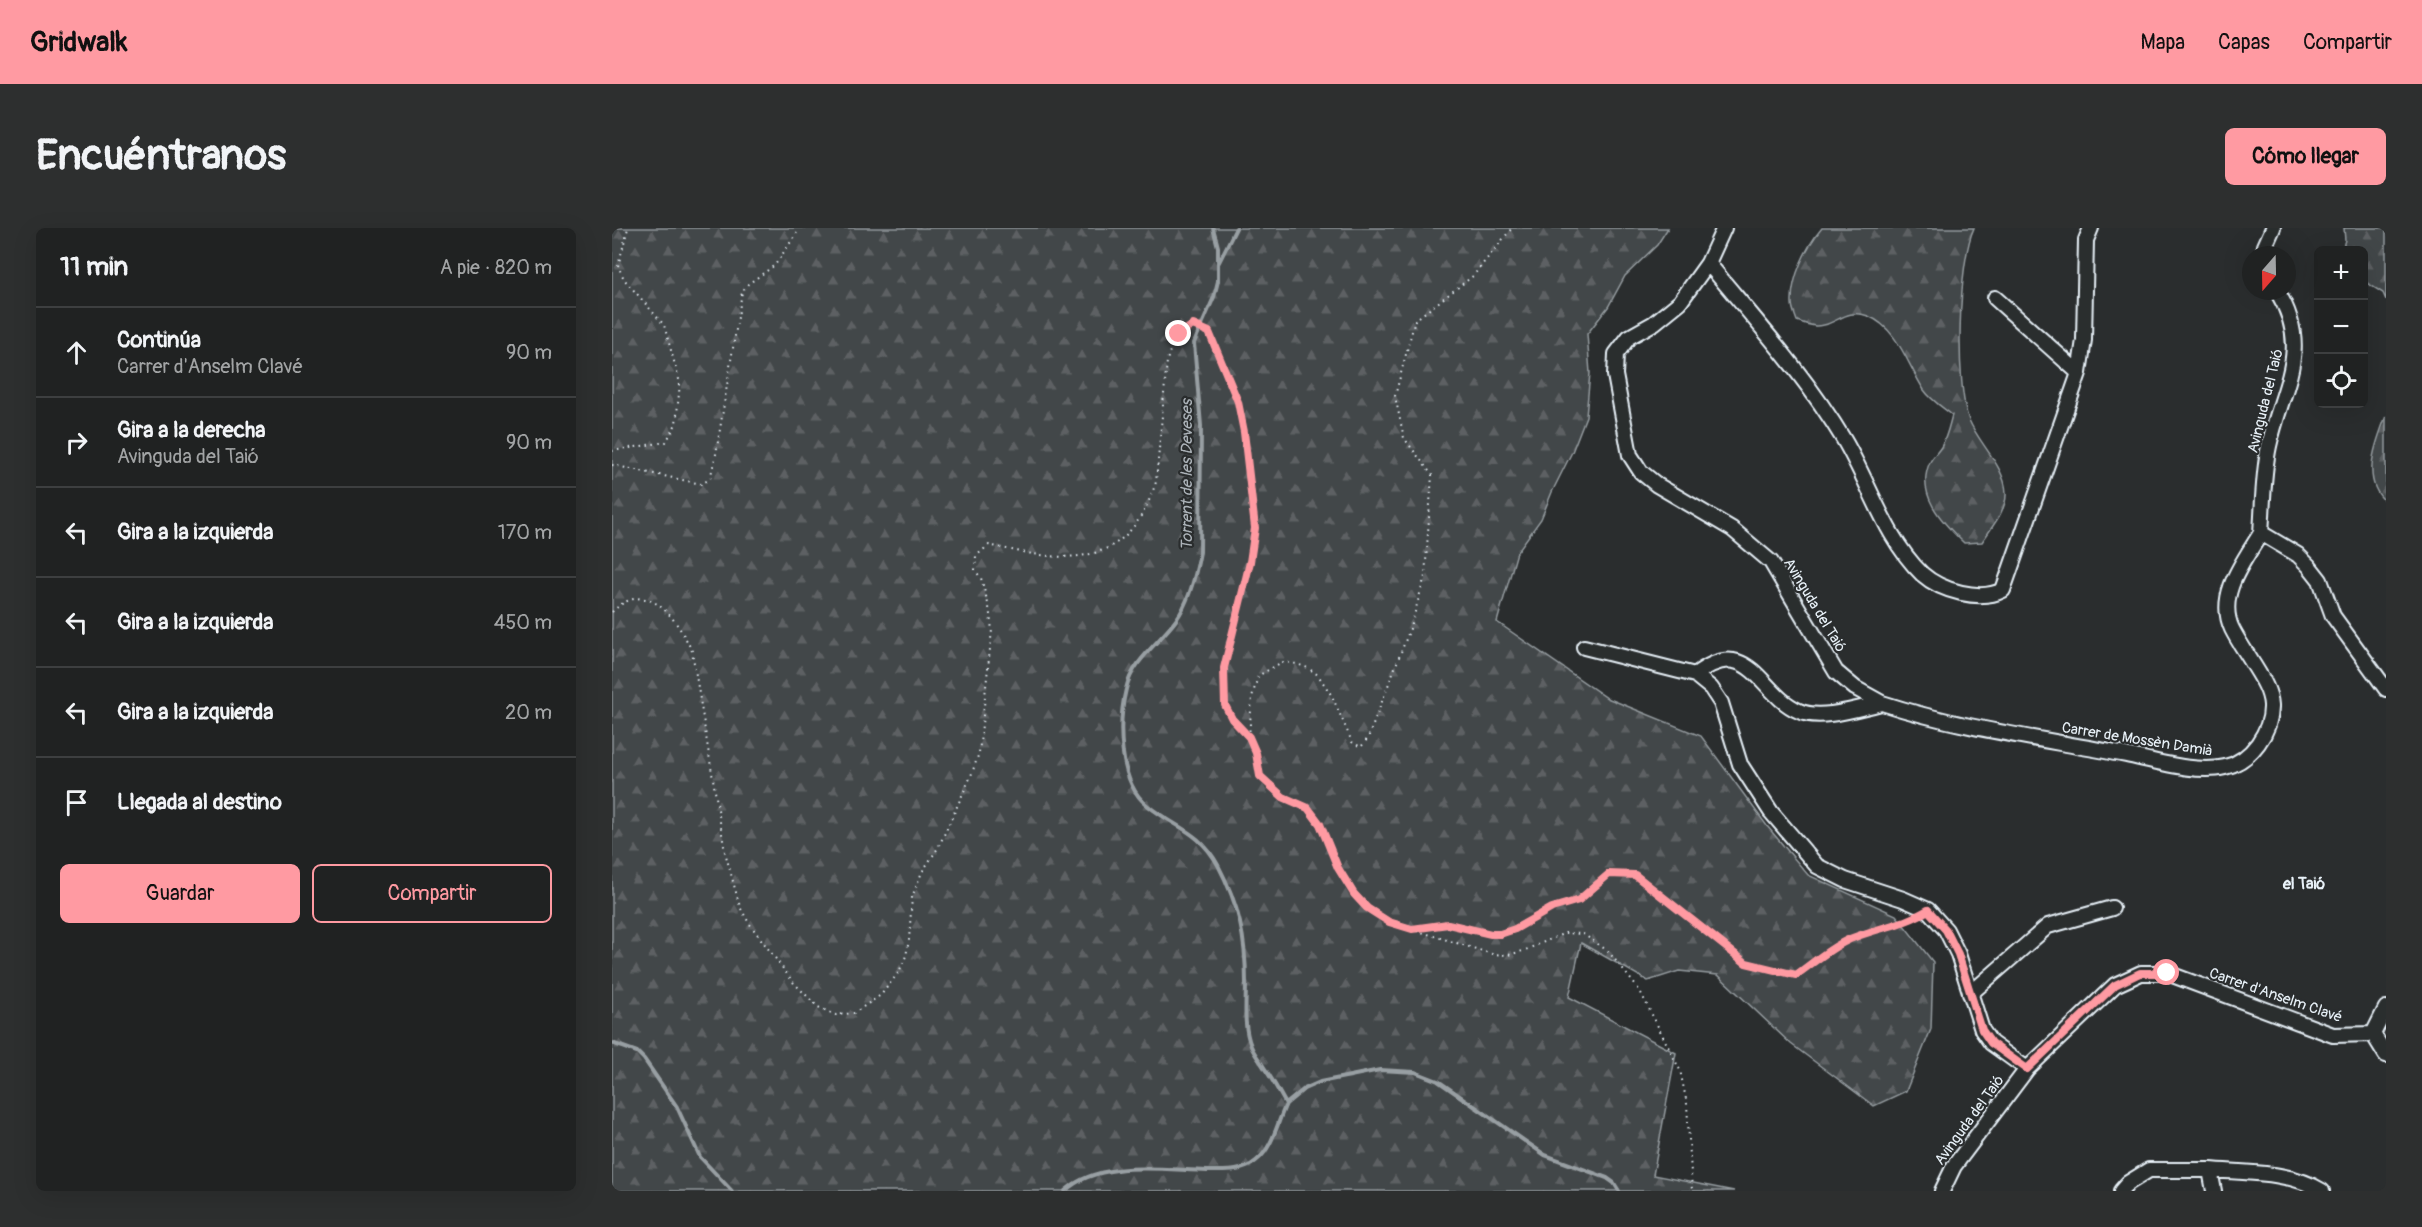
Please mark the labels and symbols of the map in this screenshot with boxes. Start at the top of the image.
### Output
north arrow [2242,246,2296,300]
route end [1165,320,1191,346]
street label: Avinguda del Taió [2243,347,2288,455]
water label: Torrent de les Deveses [1177,398,1197,551]
street label: Avinguda del Taió [1779,555,1850,656]
street label: Carrer de Mossèn Damià [2060,718,2214,761]
district label: el Taió [2282,874,2325,894]
route start [2153,959,2179,985]
street label: Carrer d'Anselm Clavé [2207,964,2345,1027]
street label: Avinguda del Taió [1930,1072,2008,1169]

